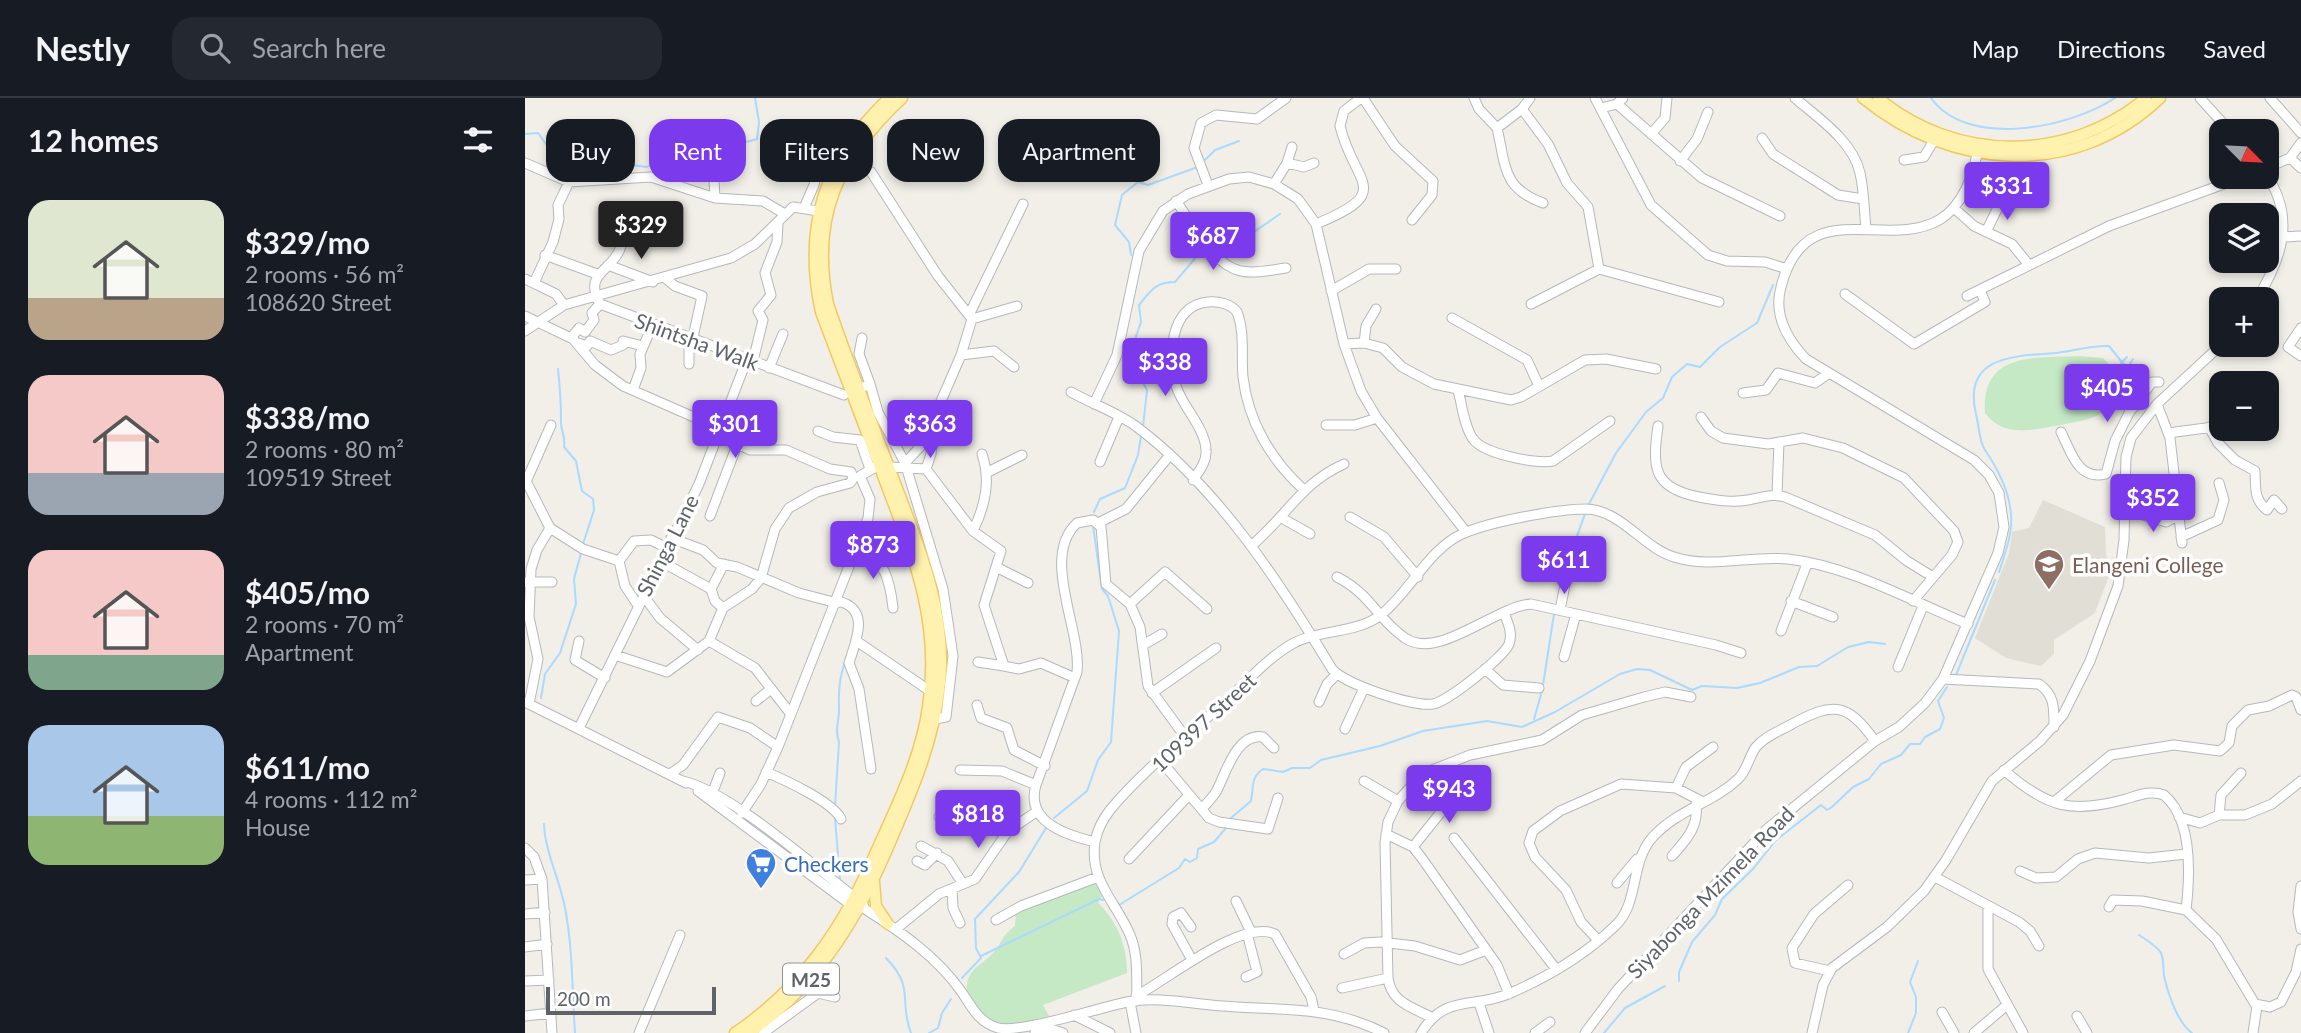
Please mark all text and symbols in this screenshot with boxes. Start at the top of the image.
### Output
search box [172,17,662,80]
text: Nestly [35,28,130,68]
icon: search [196,29,234,67]
text: Search here [252,32,386,64]
text: Map [1972,34,2019,63]
text: Directions [2057,34,2165,63]
text: Saved [2203,34,2266,63]
chip: Buy [546,119,635,182]
chip: Rent [649,119,746,182]
chip: Filters [760,119,873,182]
chip: New [887,119,984,182]
chip: Apartment [998,119,1160,182]
north arrow [2209,119,2279,189]
map controls [2209,119,2279,441]
icon: filters [459,121,497,159]
text: 12 homes [28,122,159,158]
pin: $331 [1966,162,2048,222]
text: $331 [1980,171,2034,199]
pin: $329 [600,202,682,261]
button: layers [2209,203,2279,273]
text: $329 [614,210,668,238]
pin: $687 [1172,212,1254,272]
text: $687 [1186,221,1240,249]
text: $329/mo [245,224,370,260]
icon: home [84,228,168,312]
text: 2 rooms · 56 m² [245,260,404,288]
button: + [2209,287,2279,357]
text: 108620 Street [245,288,392,316]
street label: Shintsha Walk [632,307,763,375]
pin: $338 [1124,338,1206,398]
text: $338 [1138,347,1192,375]
pin: $405 [2066,364,2148,424]
button: − [2209,371,2279,441]
text: $405 [2080,373,2134,401]
text: $338/mo [245,399,370,435]
pin: $301 [694,400,776,460]
pin: $363 [889,400,971,460]
icon: home [84,403,168,487]
text: $301 [708,409,762,437]
text: $363 [903,409,957,437]
text: 2 rooms · 80 m² [245,435,404,463]
text: 109519 Street [245,463,392,491]
pin: $352 [2112,474,2194,534]
text: $352 [2126,483,2180,511]
street label: Shinga Lane [631,490,703,600]
pin: $873 [832,522,914,581]
text: $873 [846,530,900,558]
pin: $611 [1523,536,1605,596]
text: $611 [1537,545,1591,573]
school or university icon: Elangeni College [2032,547,2066,591]
place label: Elangeni College [2072,552,2224,577]
text: $405/mo [245,574,370,610]
icon: home [84,578,168,662]
text: 2 rooms · 70 m² [245,610,404,638]
text: Apartment [245,638,353,666]
street label: 109397 Street [1146,667,1261,777]
text: $611/mo [245,749,370,785]
icon: home [84,753,168,837]
pin: $943 [1408,766,1490,825]
text: $943 [1422,774,1476,802]
text: 4 rooms · 112 m² [245,785,417,813]
pin: $818 [937,790,1019,850]
text: $818 [951,799,1005,827]
street label: Siyabonga Mzimela Road [1621,801,1799,983]
text: House [245,813,310,841]
supermarket icon: Checkers [744,846,778,890]
place label: Checkers [784,851,869,876]
road number: M25 [783,964,839,995]
scale bar [546,984,716,1016]
text: 200 m [557,987,611,1010]

